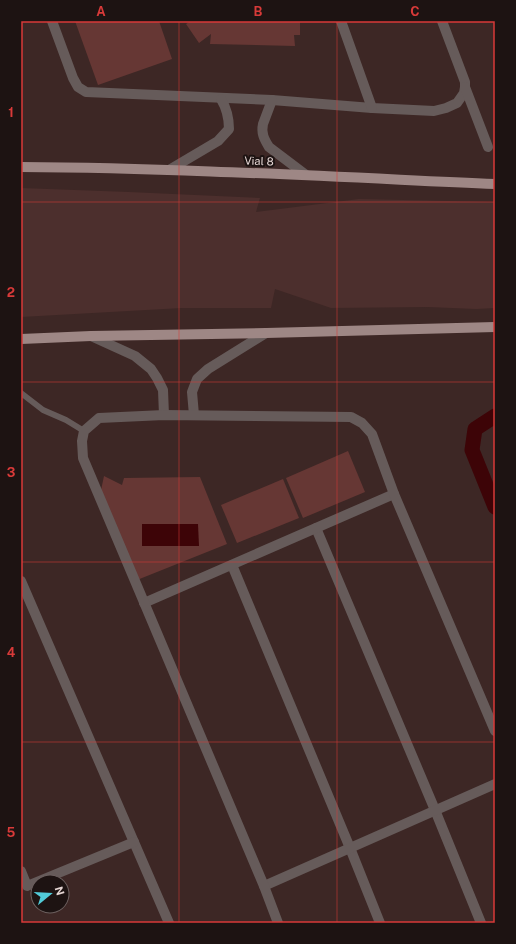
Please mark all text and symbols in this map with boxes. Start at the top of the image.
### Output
text: A [96,4,106,19]
text: B [254,4,263,19]
text: C [410,4,420,19]
text: 1 [8,105,14,120]
street label: Vial 8 [244,154,274,168]
text: 2 [7,285,15,300]
text: 3 [7,465,16,480]
text: 4 [7,645,16,660]
text: 5 [7,825,16,840]
north arrow [30,874,70,914]
text: N [52,885,67,897]

